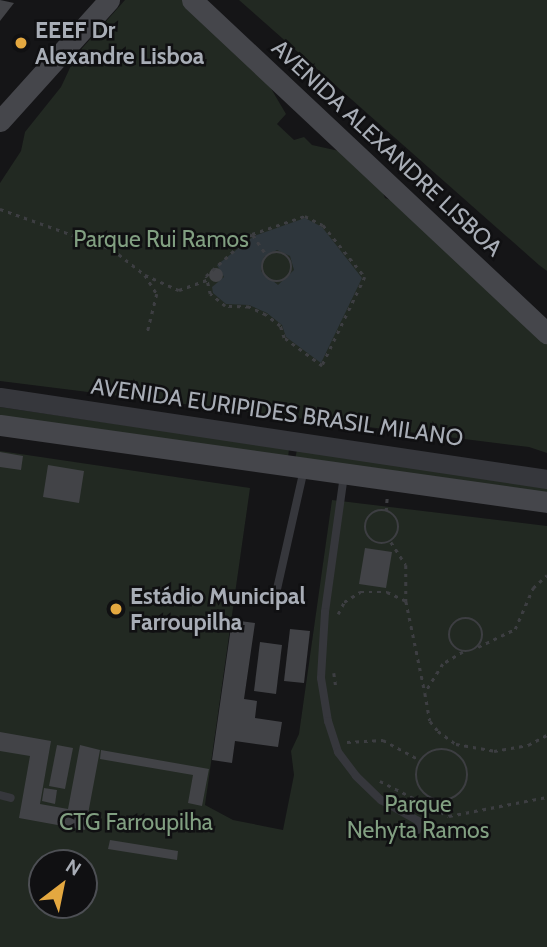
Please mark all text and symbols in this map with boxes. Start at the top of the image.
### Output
place label: EEEF Dr Alexandre Lisboa [35,16,204,70]
street label: AVENIDA ALEXANDRE LISBOA [266,34,508,262]
marker: EEEF Dr Alexandre Lisboa [13,35,29,51]
park label: Parque Rui Ramos [73,225,249,253]
street label: AVENIDA EURIPIDES BRASIL MILANO [89,372,465,452]
place label: Estádio Municipal Farroupilha [130,582,306,636]
marker: Estádio Municipal Farroupilha [108,601,124,617]
park label: Parque Nehyta Ramos [347,790,489,844]
park label: CTG Farroupilha [59,808,213,836]
north arrow [28,849,98,919]
text: N [62,854,85,881]

